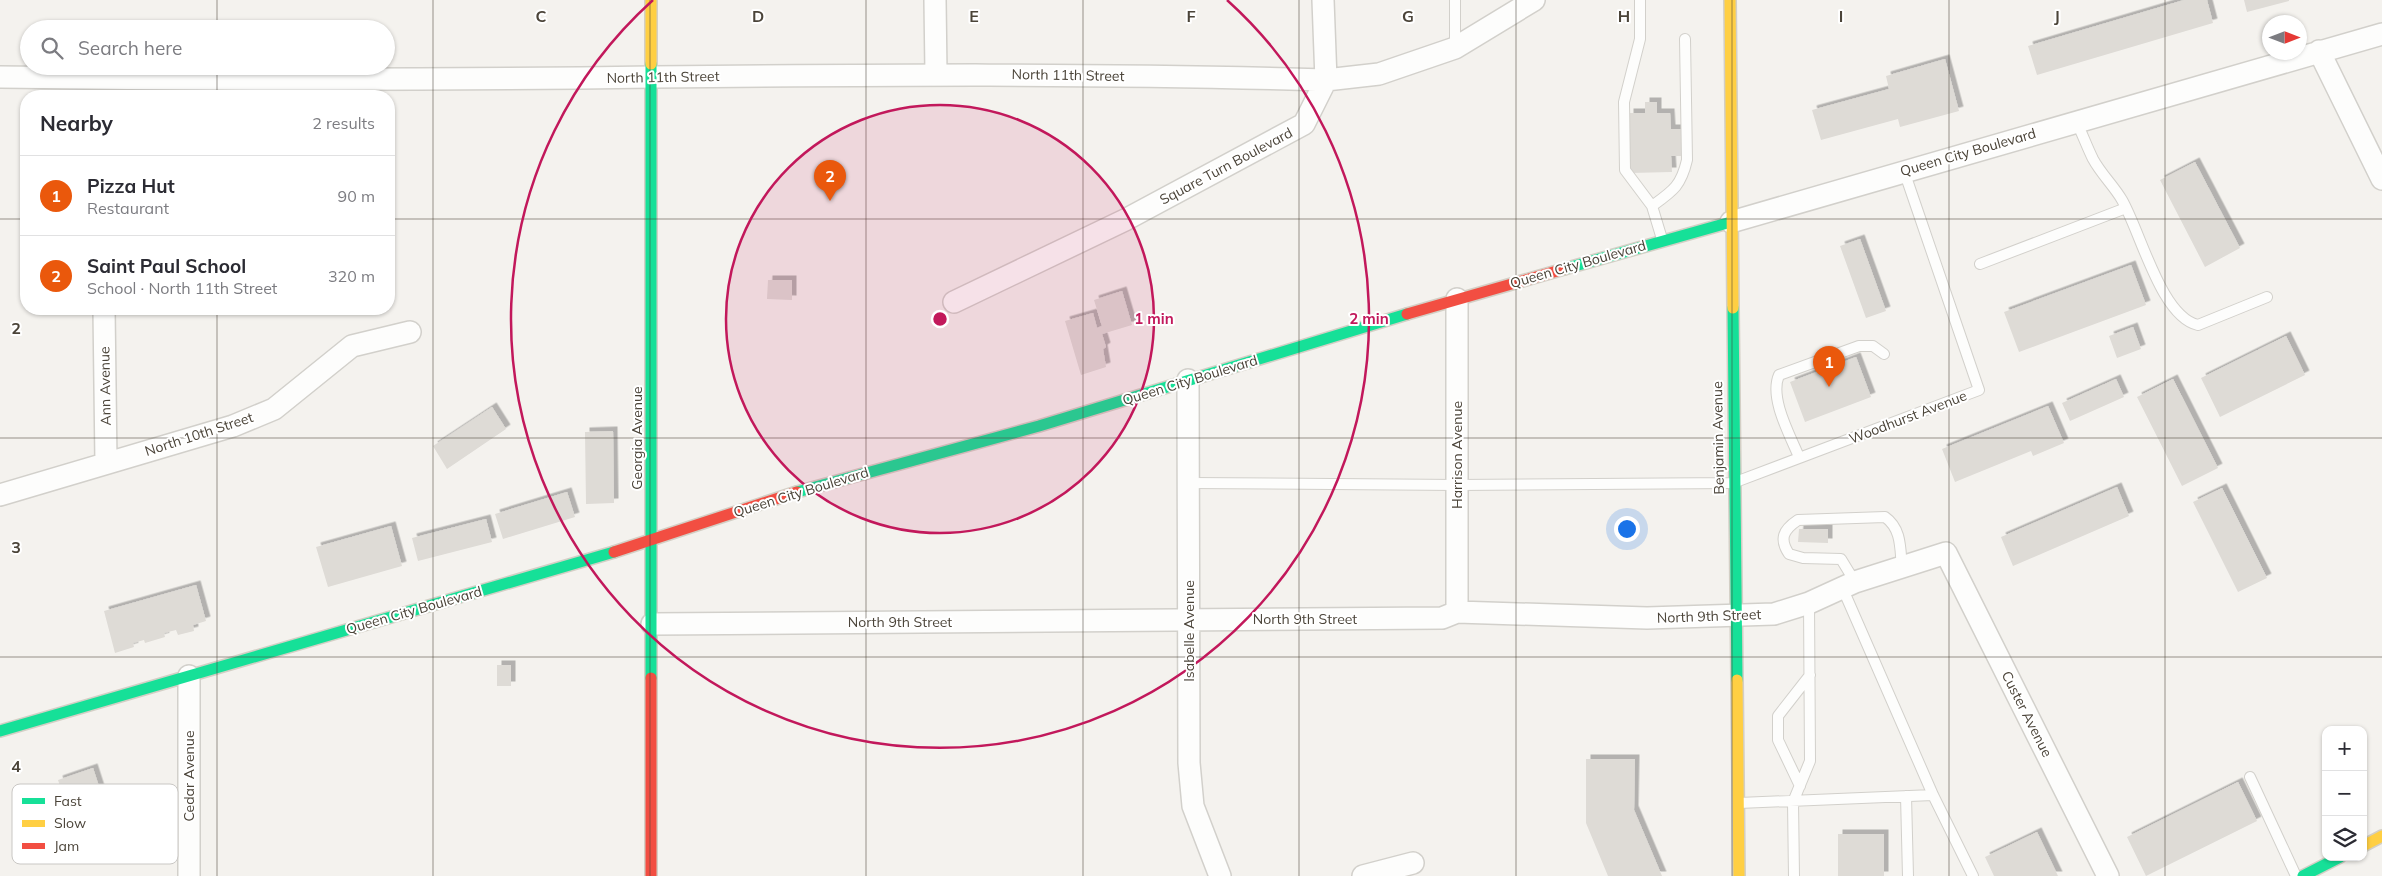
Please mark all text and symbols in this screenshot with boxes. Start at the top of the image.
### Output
text: C [536,6,547,26]
text: D [752,6,764,26]
text: E [969,6,979,26]
text: F [1186,6,1196,26]
text: G [1402,6,1414,26]
text: H [1618,6,1630,26]
text: I [1839,6,1843,26]
text: J [2054,6,2060,26]
north arrow [2262,15,2307,60]
search box [20,20,395,75]
icon: search [38,34,66,62]
text: Search here [78,36,182,60]
street label: North 11th Street [1011,65,1125,85]
street label: North 11th Street [606,67,720,87]
text: Nearby [40,110,113,136]
text: 2 results [312,113,375,133]
street label: Square Turn Boulevard [1156,123,1296,209]
street label: Queen City Boulevard [1898,124,2038,180]
pin: 2 [814,160,846,201]
text: Pizza Hut [87,174,175,198]
text: 1 [51,186,61,206]
text: 90 m [338,186,375,206]
text: Restaurant [87,198,169,218]
street label: Queen City Boulevard [1508,236,1648,292]
text: Saint Paul School [87,254,246,278]
text: 2 [51,266,61,286]
text: 320 m [328,266,375,286]
text: School · North 11th Street [87,278,277,298]
text: 1 min [1134,309,1174,328]
text: 2 min [1349,309,1389,328]
centre of rings [931,310,949,328]
text: 2 [11,318,21,338]
street label: Ann Avenue [95,346,115,426]
pin: 1 [1813,346,1845,387]
street label: Queen City Boulevard [1120,351,1260,409]
street label: Benjamin Avenue [1708,381,1728,495]
street label: Georgia Avenue [628,386,646,490]
street label: Woodhurst Avenue [1847,386,1969,448]
street label: Harrison Avenue [1448,401,1466,509]
street label: North 10th Street [143,408,256,460]
street label: Queen City Boulevard [731,463,871,521]
your location [1614,516,1640,542]
text: 3 [11,537,21,557]
street label: Isabelle Avenue [1180,580,1198,682]
street label: Queen City Boulevard [344,582,484,638]
street label: North 9th Street [1656,605,1762,627]
street label: North 9th Street [1253,610,1357,628]
street label: North 9th Street [848,613,952,631]
street label: Custer Avenue [1998,668,2056,760]
map controls [2322,726,2367,861]
button: + [2322,726,2367,771]
street label: Cedar Avenue [180,730,198,822]
text: 4 [11,756,21,776]
button: − [2322,771,2367,816]
legend [12,784,178,864]
text: Fast [54,792,82,810]
text: Slow [54,814,86,832]
button: layers [2322,816,2367,861]
text: Jam [54,837,79,855]

